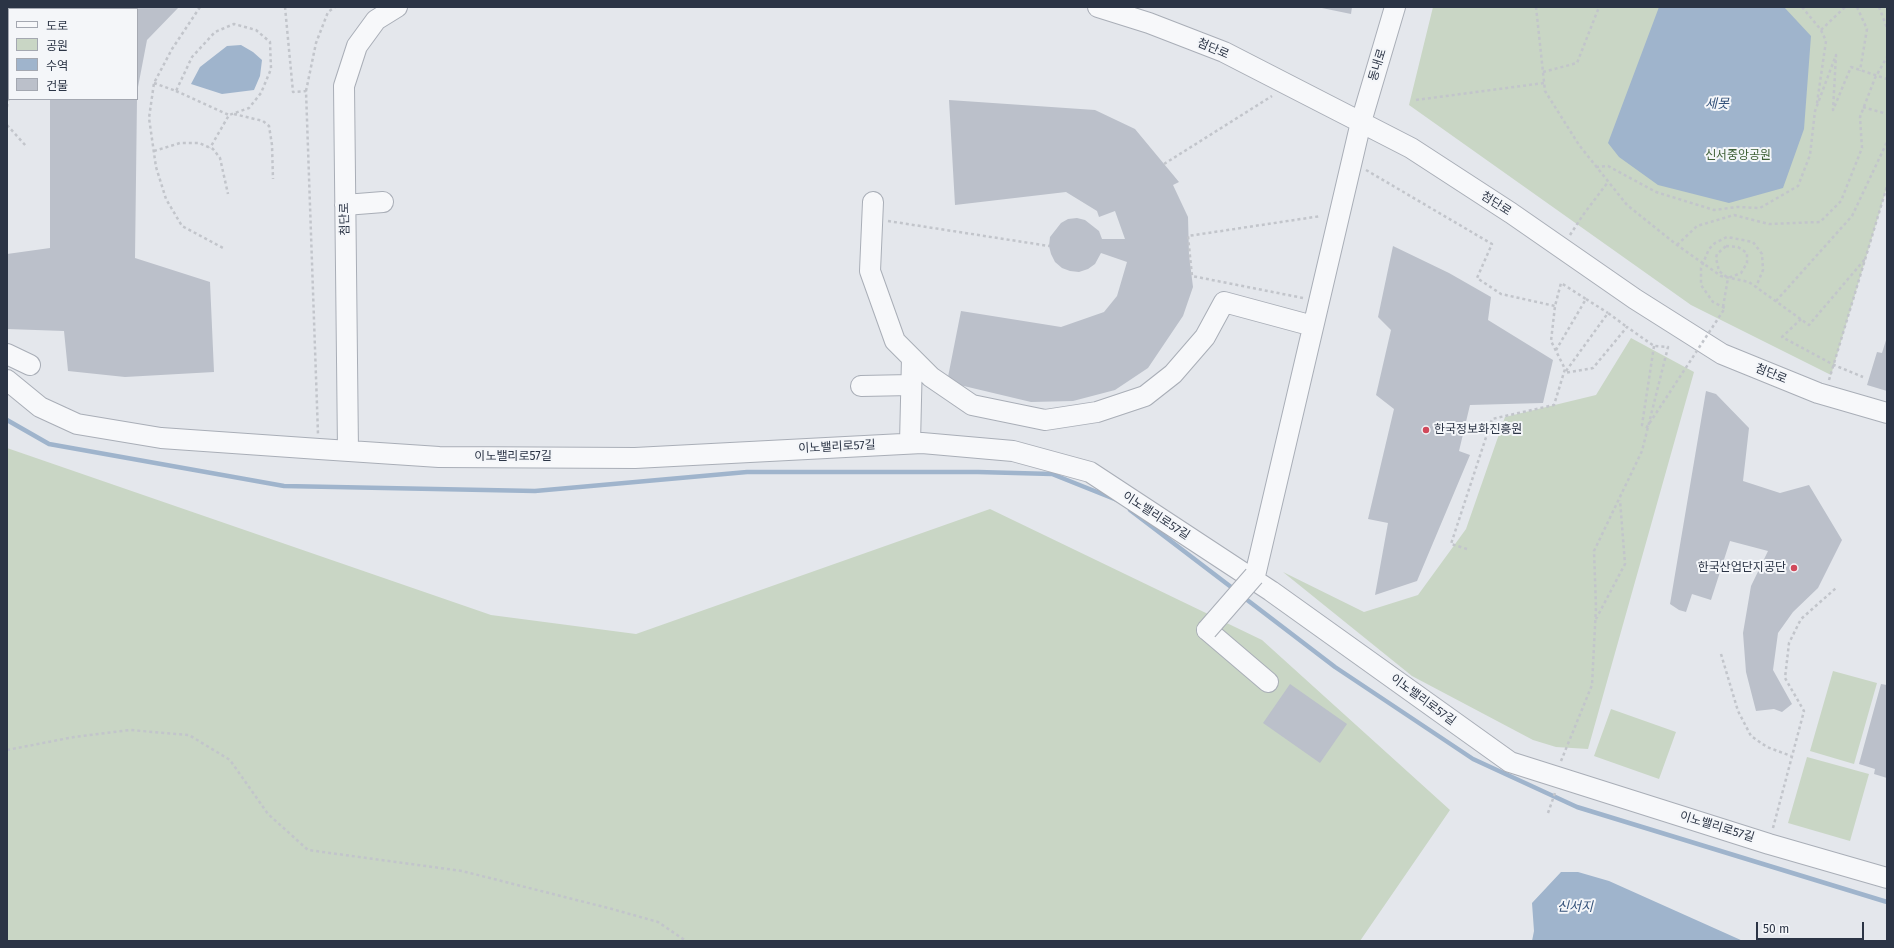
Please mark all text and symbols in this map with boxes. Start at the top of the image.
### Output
legend [8,8,138,100]
text: 도로 [46,19,68,33]
street label: 첨단로 [1195,36,1231,62]
text: 공원 [46,39,68,53]
street label: 동내로 [1366,47,1390,83]
text: 수역 [46,59,68,73]
text: 건물 [46,79,68,93]
water label: 세못 [1705,96,1729,112]
park label: 신서중앙공원 [1705,149,1771,163]
street label: 첨단로 [1478,189,1514,219]
street label: 첨단로 [338,202,352,236]
street label: 첨단로 [1753,361,1789,387]
place label: 한국정보화진흥원 [1434,423,1522,437]
marker: 한국정보화진흥원 [1421,425,1431,435]
street label: 이노밸리로57길 [798,438,876,456]
street label: 이노밸리로57길 [474,450,552,464]
street label: 이노밸리로57길 [1120,489,1192,543]
place label: 한국산업단지공단 [1698,561,1786,575]
marker: 한국산업단지공단 [1789,563,1799,573]
street label: 이노밸리로57길 [1388,671,1458,729]
street label: 이노밸리로57길 [1678,809,1756,845]
water label: 신서지 [1557,899,1593,915]
scale bar [1758,914,1866,940]
text: 50 m [1763,922,1789,936]

